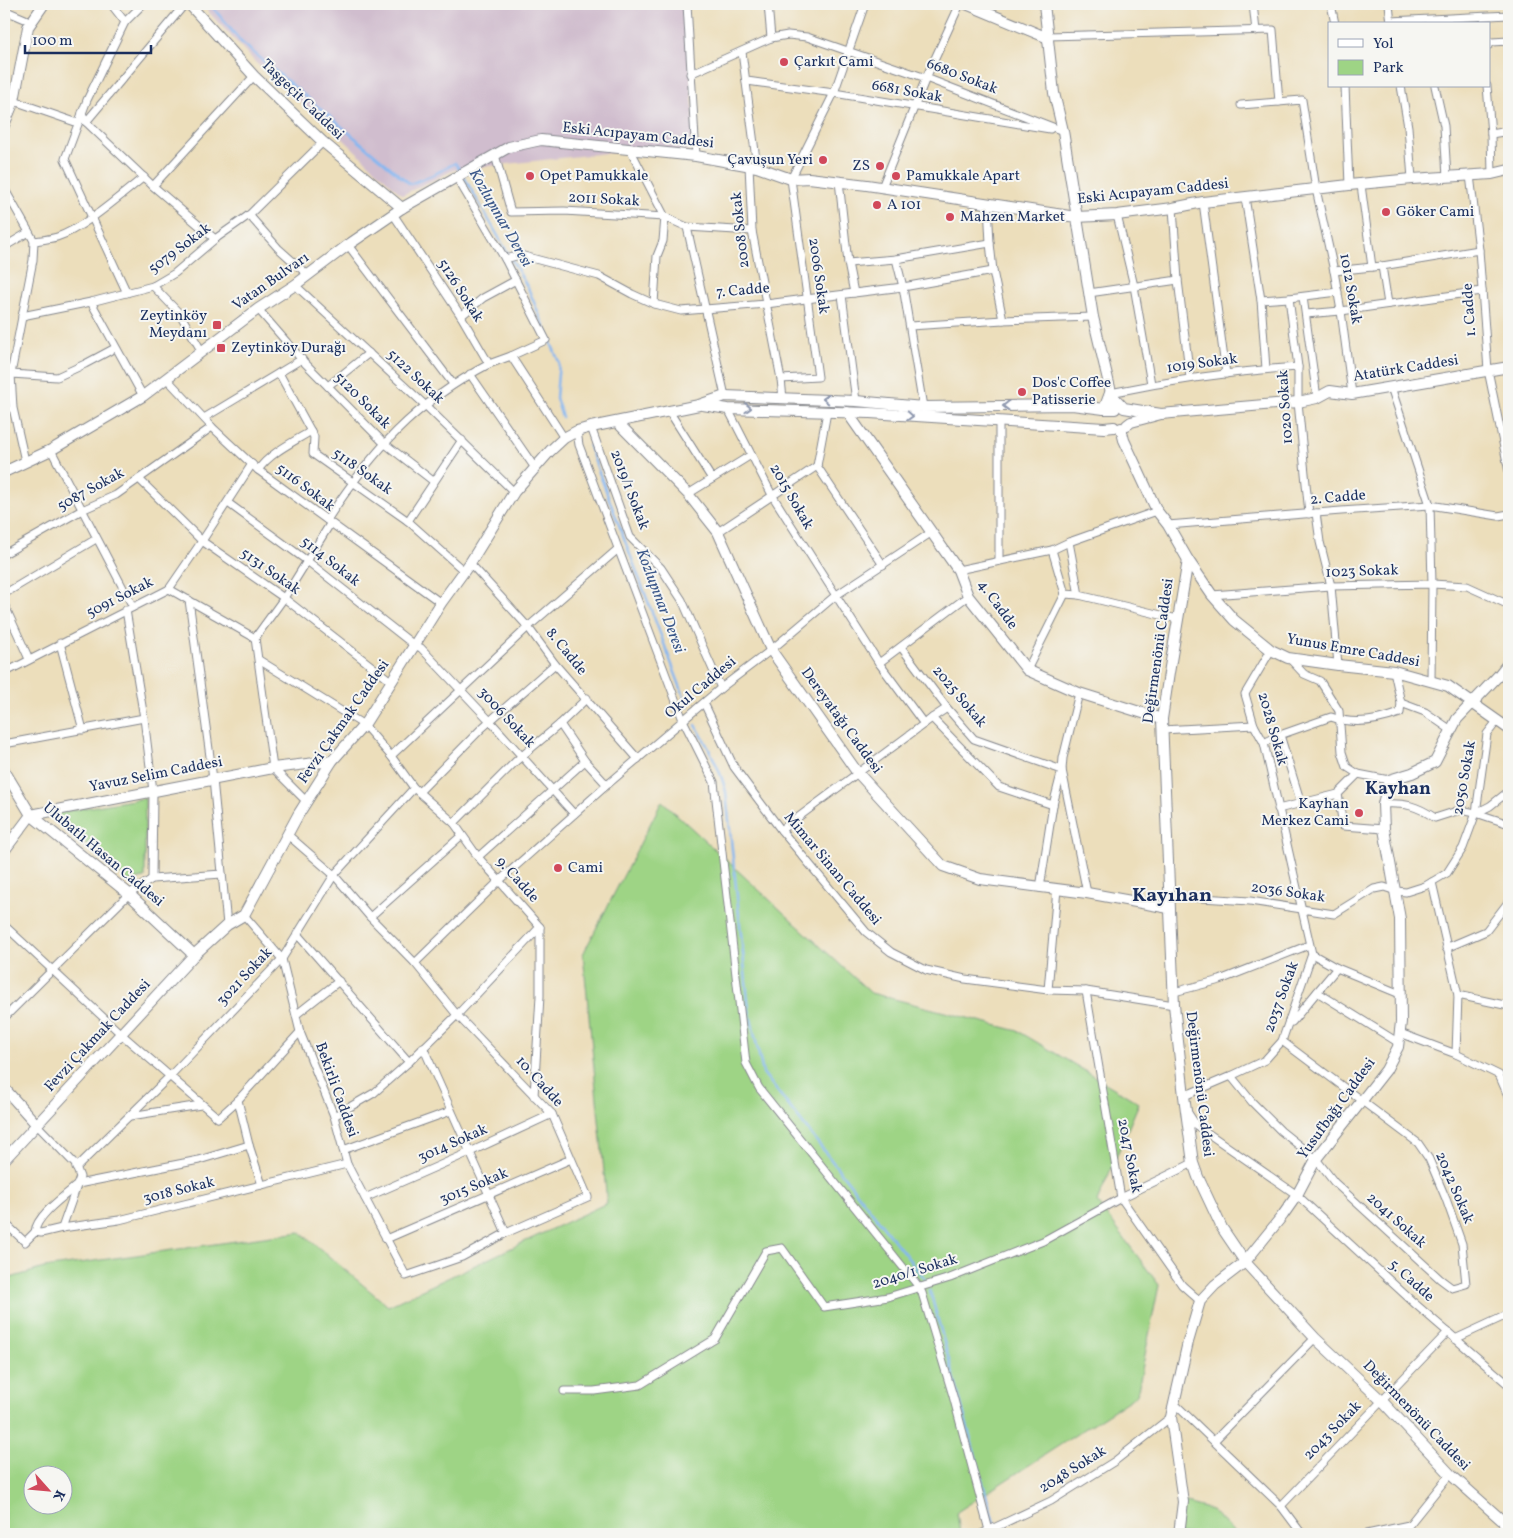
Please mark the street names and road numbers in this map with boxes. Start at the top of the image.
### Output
street label: 6680 Sokak [923,54,1001,100]
street label: Taşgeçit Caddesi [256,55,348,145]
street label: 6681 Sokak [870,75,944,109]
street label: Eski Acıpayam Caddesi [561,118,715,154]
street label: Eski Acıpayam Caddesi [1076,174,1230,210]
street label: 2011 Sokak [568,188,640,212]
street label: 2008 Sokak [727,191,755,269]
street label: 5079 Sokak [144,218,216,280]
street label: 2006 Sokak [802,236,834,316]
street label: Vatan Bulvarı [228,248,314,316]
street label: 1012 Sokak [1333,252,1367,326]
street label: 5126 Sokak [432,255,488,327]
street label: 7. Cadde [715,278,771,304]
street label: 1. Cadde [1458,283,1482,337]
street label: 5122 Sokak [381,345,449,409]
street label: 1019 Sokak [1165,349,1239,379]
street label: Atatürk Caddesi [1352,350,1460,388]
street label: 5120 Sokak [329,368,395,434]
street label: 1020 Sokak [1273,369,1299,445]
street label: 5118 Sokak [328,443,396,501]
street label: 2019/1 Sokak [604,447,654,533]
street label: 5116 Sokak [271,459,339,517]
street label: 2015 Sokak [764,460,818,534]
street label: 5087 Sokak [54,463,128,517]
street label: 2. Cadde [1309,485,1367,511]
street label: 5114 Sokak [296,532,364,592]
street label: 5131 Sokak [236,543,304,601]
street label: 1023 Sokak [1325,560,1399,584]
street label: 5091 Sokak [83,572,157,624]
street label: 4. Cadde [972,576,1022,634]
street label: Değirmenönü Caddesi [1138,577,1180,725]
street label: 8. Cadde [540,624,592,680]
street label: Yunus Emre Caddesi [1285,629,1421,673]
street label: Okul Caddesi [661,652,741,724]
street label: Fevzi Çakmak Caddesi [293,656,395,788]
street label: 2025 Sokak [927,661,991,733]
street label: Dereyatağı Caddesi [795,664,887,778]
street label: 3006 Sokak [472,683,540,753]
street label: 2028 Sokak [1251,690,1293,768]
street label: 2050 Sokak [1448,739,1482,817]
street label: Yavuz Selim Caddesi [88,752,224,798]
street label: Ulubatlı Hasan Caddesi [38,798,168,912]
street label: Mimar Sinan Caddesi [778,808,886,930]
street label: 9. Cadde [491,852,543,908]
street label: 2036 Sokak [1250,877,1326,909]
street label: 3021 Sokak [212,943,278,1011]
street label: 2037 Sokak [1259,958,1305,1036]
street label: Fevzi Çakmak Caddesi [40,975,156,1097]
street label: Değirmenönü Caddesi [1180,1010,1218,1158]
street label: Bekirli Caddesi [309,1040,363,1140]
street label: 10. Cadde [510,1052,568,1112]
street label: Yusufbağı Caddesi [1293,1054,1381,1164]
street label: 2047 Sokak [1111,1117,1147,1195]
street label: 3014 Sokak [415,1119,491,1169]
street label: 2042 Sokak [1429,1149,1479,1227]
street label: 3015 Sokak [437,1163,511,1211]
street label: 3018 Sokak [141,1172,217,1210]
street label: 2041 Sokak [1361,1188,1431,1254]
street label: 2040/1 Sokak [870,1249,960,1295]
street label: 5. Cadde [1384,1255,1438,1307]
street label: Değirmenönü Caddesi [1358,1356,1474,1476]
street label: 2043 Sokak [1299,1397,1367,1465]
street label: 2048 Sokak [1035,1441,1111,1499]

